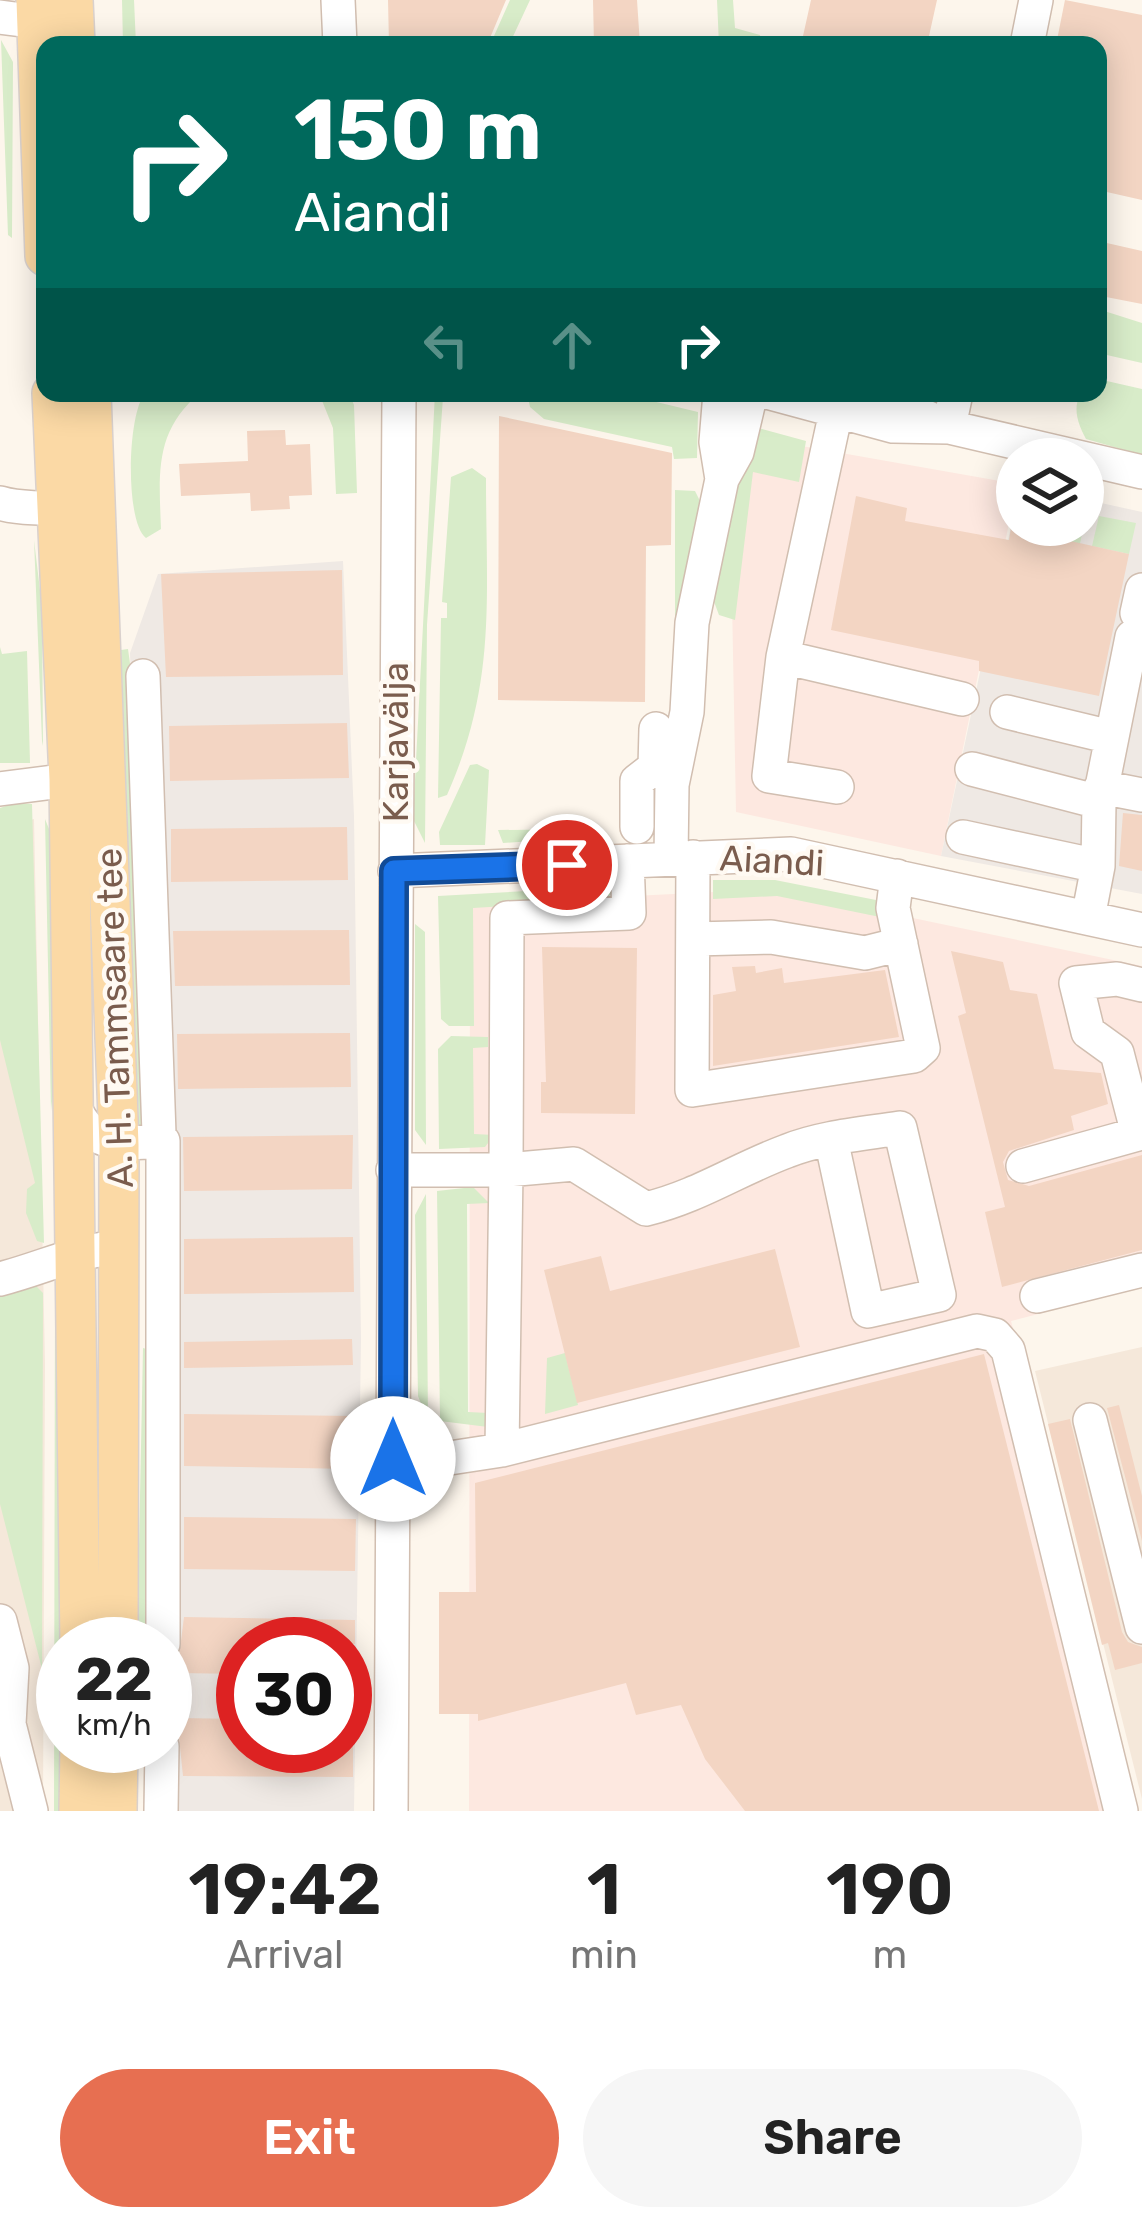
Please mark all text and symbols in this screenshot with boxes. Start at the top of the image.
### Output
text: 150 m [294,80,542,180]
icon: right [96,84,252,240]
text: Aiandi [294,181,451,245]
icon: left [413,312,479,378]
icon: ahead [539,312,605,378]
icon: right [665,312,731,378]
map controls [996,438,1104,546]
button: layers [996,438,1104,546]
street label: Karjavälja [374,662,417,822]
pin [516,814,618,916]
icon: arrive [534,832,600,898]
street label: Aiandi [719,836,825,885]
street label: A. H. Tammsaare tee [87,847,142,1189]
position arrow [330,1396,456,1522]
speed limit sign: 30 [216,1617,372,1773]
text: 22 [75,1644,153,1715]
text: km/h [77,1707,151,1743]
text: 19:42 [188,1847,382,1932]
text: 1 [587,1847,621,1932]
text: 190 [826,1847,954,1932]
text: Arrival [227,1932,344,1978]
text: min [570,1932,638,1978]
text: m [873,1932,907,1978]
button: Exit [60,2069,559,2207]
button: Share [583,2069,1082,2207]

